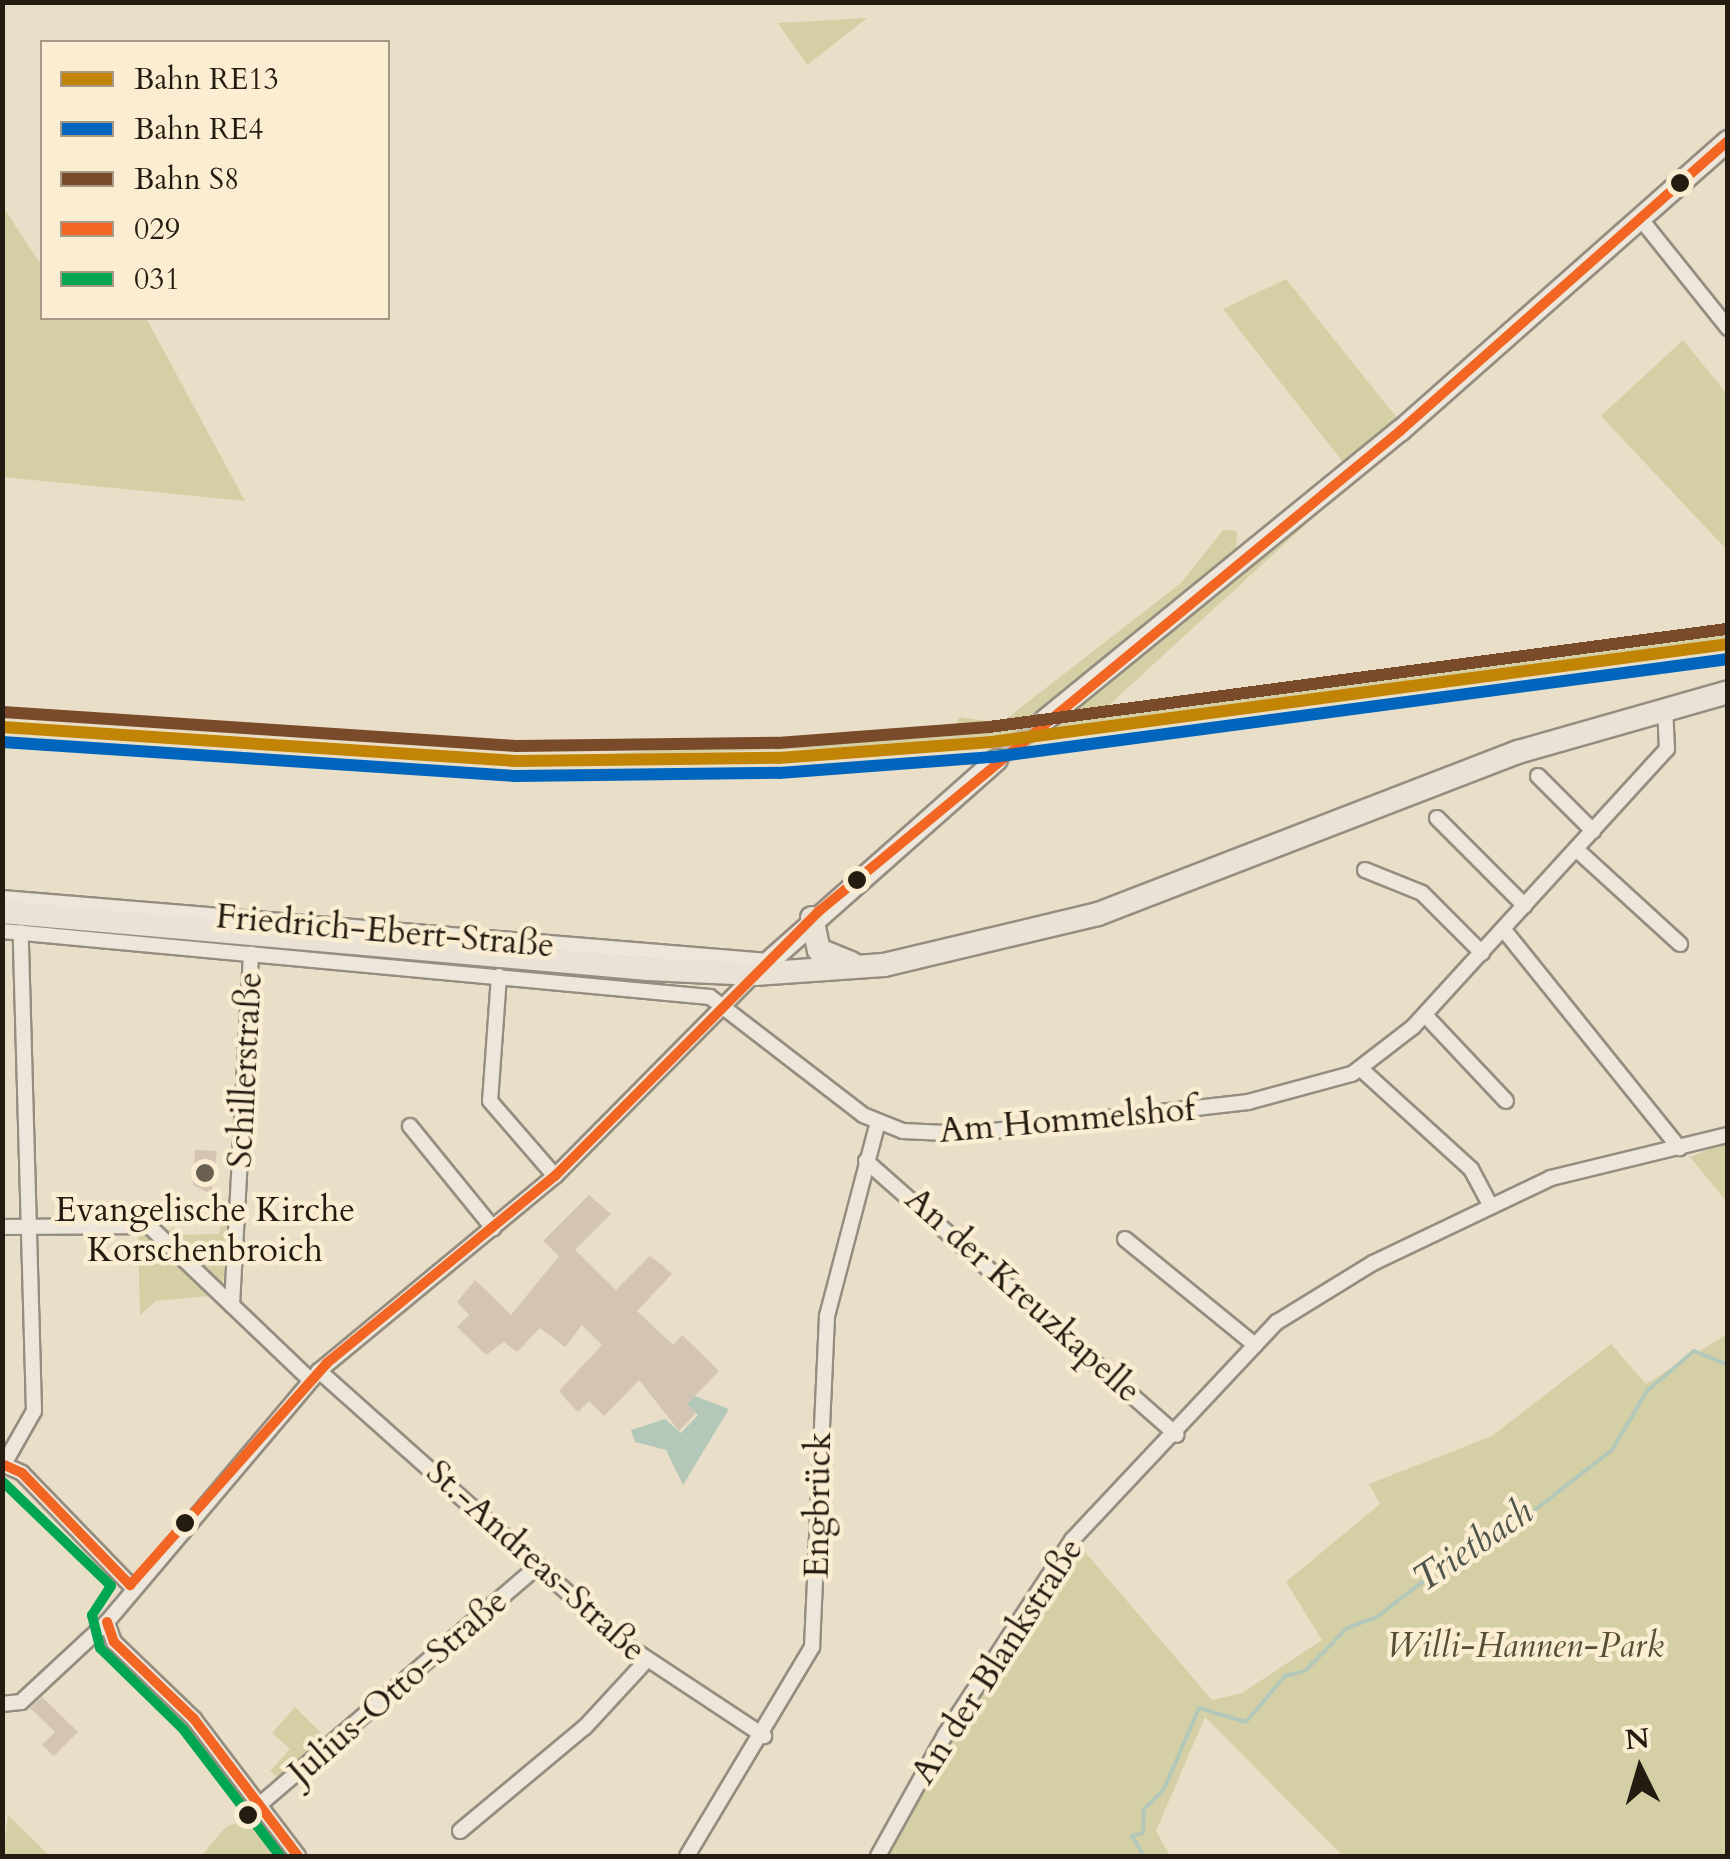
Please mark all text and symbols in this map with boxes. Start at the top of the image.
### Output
legend [40,40,390,320]
text: Bahn RE13 [134,59,279,100]
text: Bahn RE4 [134,109,264,150]
text: Bahn S8 [134,159,239,200]
unlabelled marker [1670,173,1690,193]
text: 029 [134,209,180,250]
text: 031 [134,259,180,300]
unlabelled marker [847,870,867,890]
street label: Friedrich-Ebert-Straße [214,895,556,967]
street label: Schillerstraße [219,971,271,1169]
street label: Am Hommelshof [937,1088,1197,1152]
marker: Evangelische Kirche Korschenbroich [194,1162,216,1184]
street label: An der Kreuzkapelle [897,1178,1149,1412]
place label: Evangelische Kirche Korschenbroich [55,1189,355,1271]
street label: Engbrück [796,1431,840,1579]
street label: St.-Andreas-Straße [418,1451,654,1671]
water label: Trietbach [1404,1489,1542,1603]
unlabelled marker [175,1513,195,1533]
street label: An der Blankstraße [902,1530,1092,1792]
street label: Julius-Otto-Straße [280,1580,516,1794]
park label: Willi-Hannen-Park [1386,1625,1664,1667]
north arrow [1590,1719,1690,1819]
text: N [1624,1719,1651,1759]
unlabelled marker [238,1805,258,1825]

